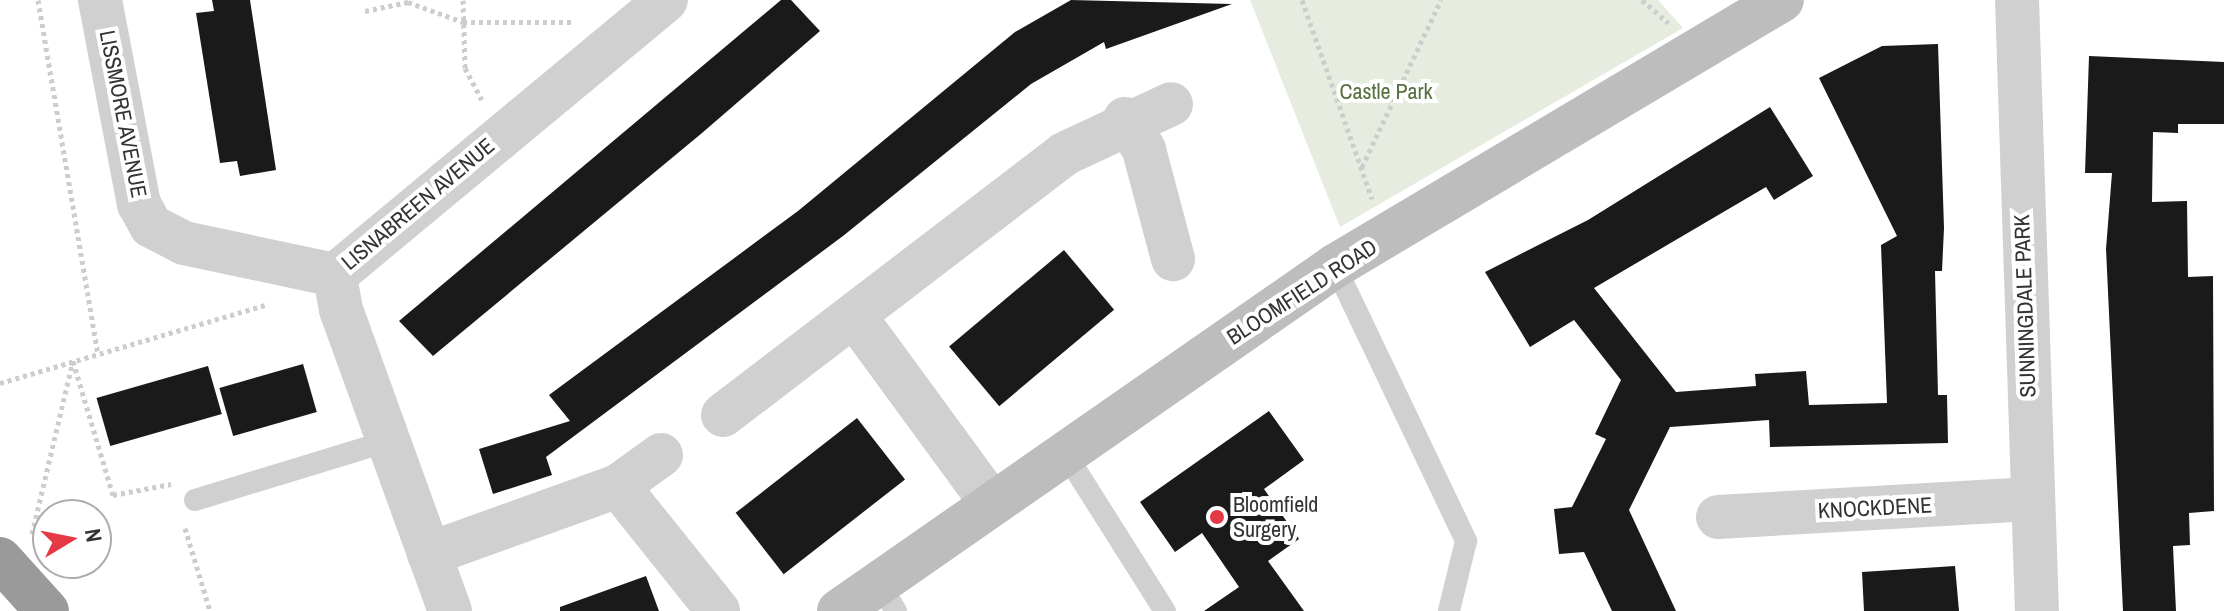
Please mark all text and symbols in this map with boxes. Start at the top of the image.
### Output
street label: LISSMORE AVENUE [94,27,152,201]
park label: Castle Park [1339,79,1433,105]
street label: LISNABREEN AVENUE [336,132,500,276]
street label: SUNNINGDALE PARK [2009,214,2041,398]
street label: BLOOMFIELD ROAD [1222,234,1382,350]
place label: Bloomfield Surgery [1233,491,1318,542]
street label: KNOCKDENE [1817,492,1933,524]
north arrow [32,499,112,579]
marker: Bloomfield Surgery [1208,508,1226,526]
text: N [78,526,110,544]

